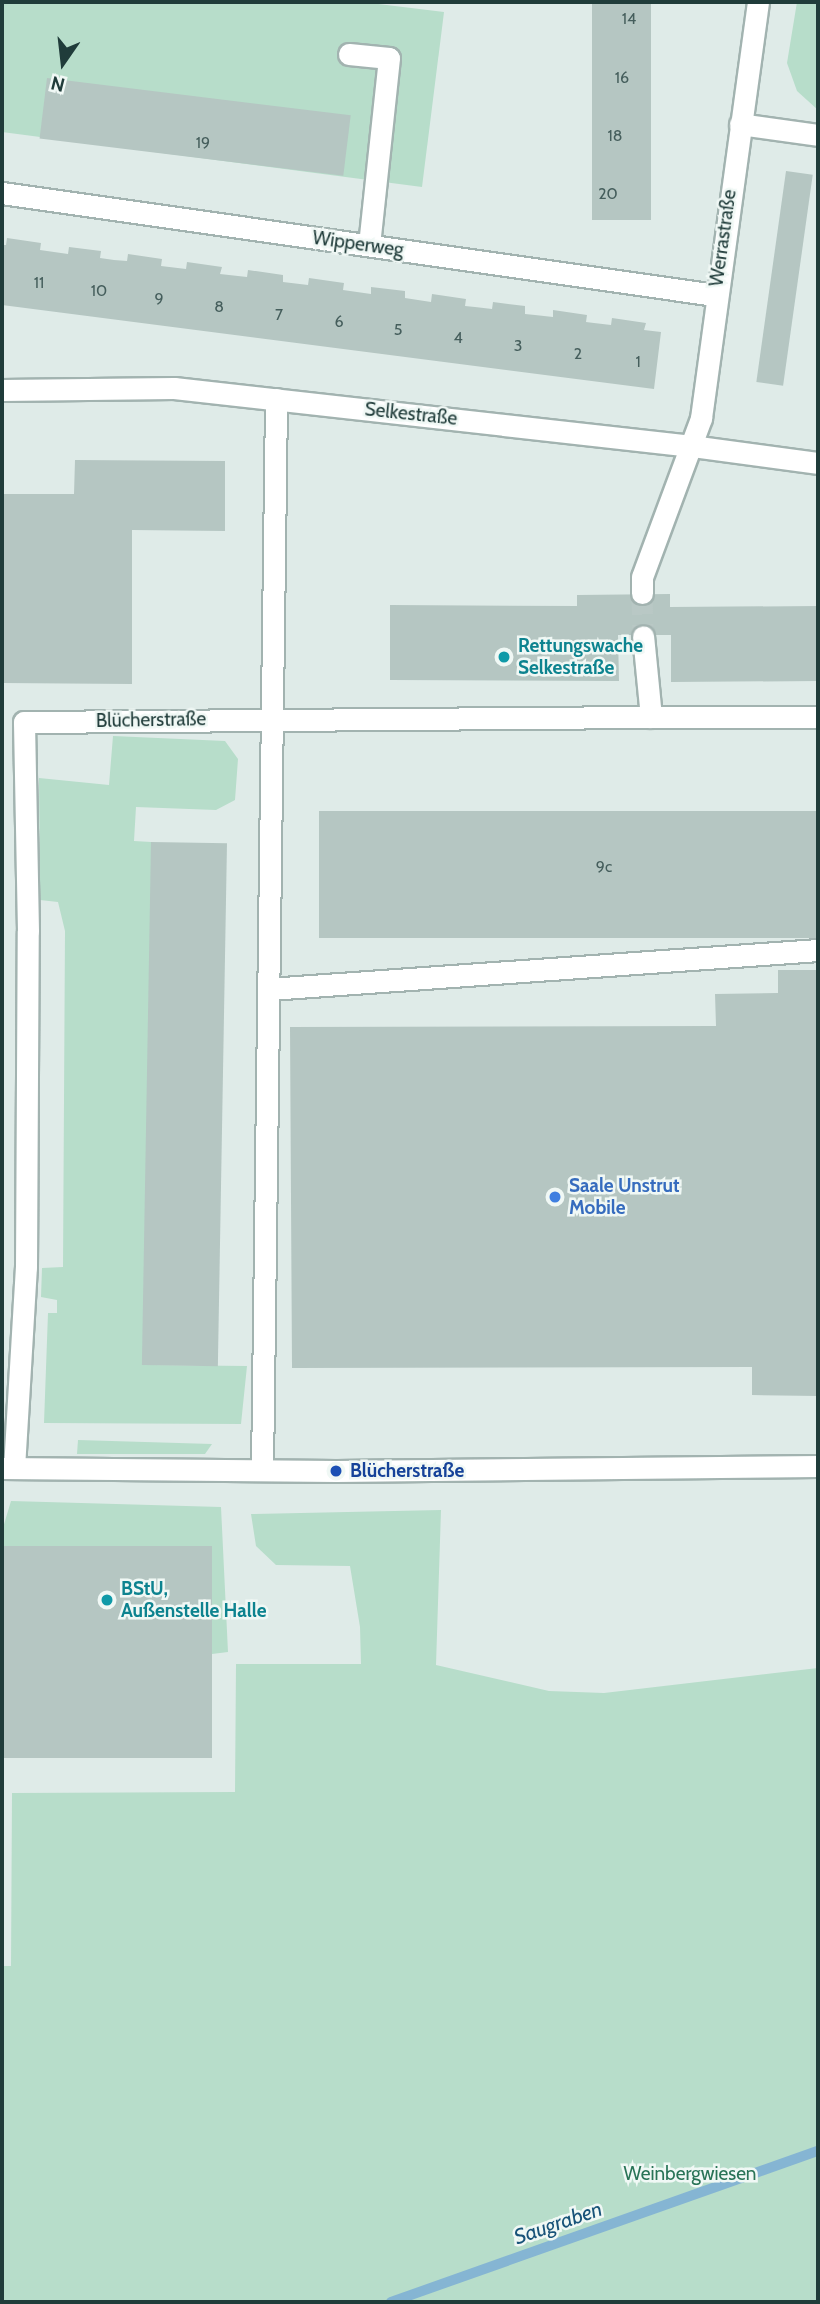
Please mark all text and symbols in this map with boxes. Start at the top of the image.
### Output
house number: 14 [622,9,636,29]
north arrow [28,28,98,98]
house number: 16 [615,68,629,88]
text: N [48,71,67,97]
house number: 18 [608,126,622,146]
house number: 19 [196,133,210,153]
house number: 20 [598,184,618,204]
street label: Werrastraße [705,188,741,288]
street label: Wipperweg [311,226,405,262]
house number: 11 [34,273,44,293]
house number: 10 [91,281,107,301]
house number: 9 [154,289,164,309]
house number: 8 [214,297,224,317]
house number: 7 [275,305,283,325]
house number: 6 [334,312,344,332]
house number: 5 [394,320,402,340]
house number: 4 [453,328,463,348]
house number: 3 [514,336,522,356]
house number: 2 [574,344,582,364]
house number: 1 [635,352,641,372]
street label: Selkestraße [364,398,458,430]
place label: Rettungswache Selkestraße [518,635,643,679]
marker: Rettungswache Selkestraße [496,649,512,665]
street label: Blücherstraße [96,708,206,732]
house number: 9c [596,857,612,877]
place label: Saale Unstrut Mobile [569,1175,680,1219]
marker: Saale Unstrut Mobile [547,1189,563,1205]
place label: Blücherstraße [350,1460,464,1482]
marker: Blücherstraße [328,1463,344,1479]
place label: BStU, Außenstelle Halle [121,1578,266,1622]
marker: BStU, Außenstelle Halle [99,1592,115,1608]
park label: Weinbergwiesen [624,2163,756,2185]
water label: Saugraben [511,2196,605,2250]

